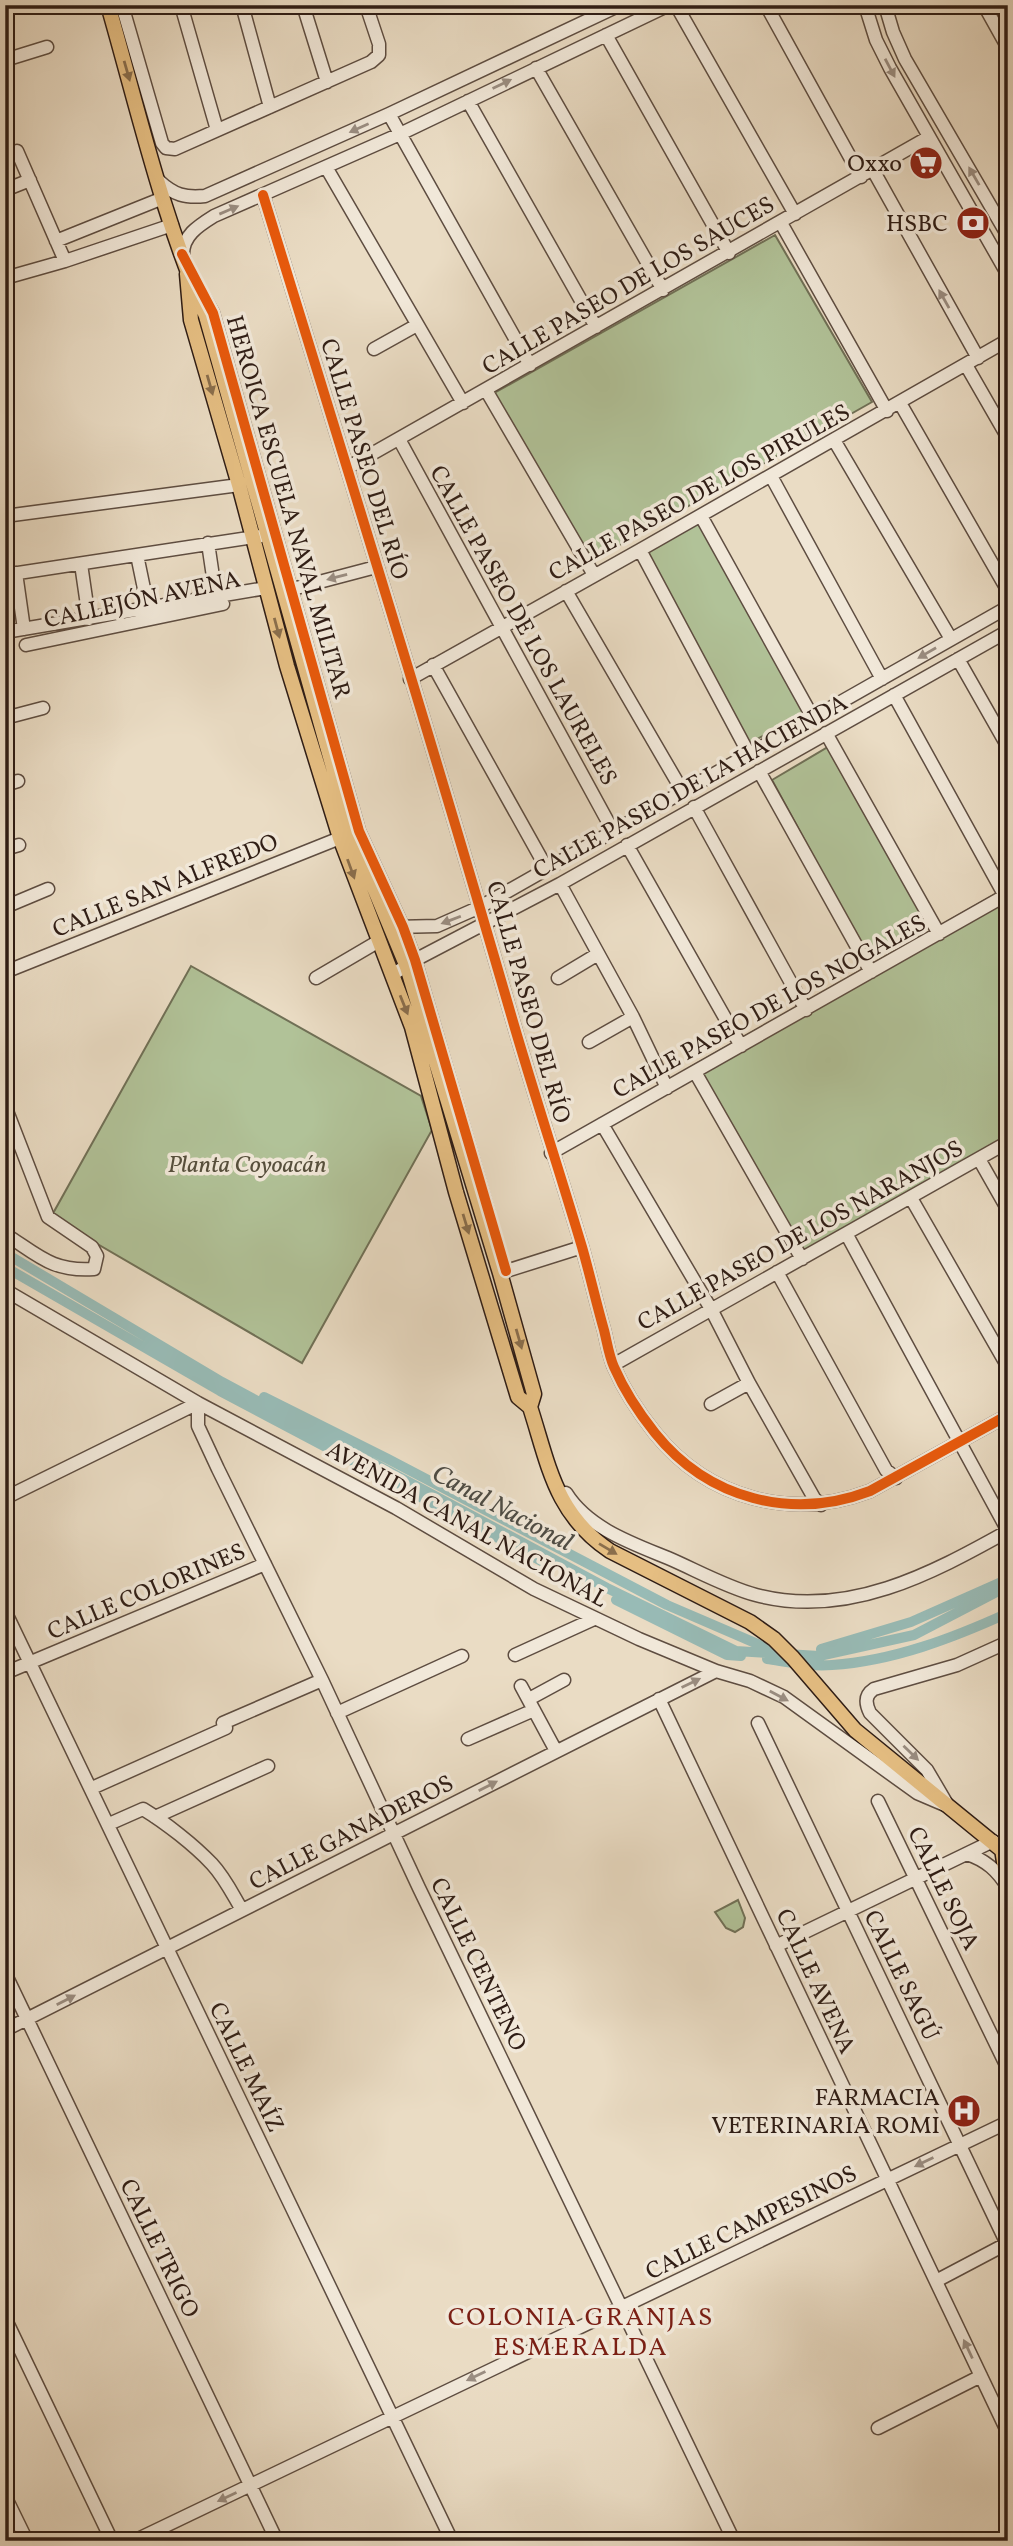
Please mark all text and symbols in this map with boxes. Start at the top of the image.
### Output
one-way arrow [884,59,896,79]
one-way arrow [122,61,132,82]
one-way arrow [492,79,512,90]
one-way arrow [349,122,369,134]
supermarket icon: Oxxo [907,144,945,182]
place label: Oxxo [847,148,902,182]
one-way arrow [968,167,980,186]
street label: CALLE PASEO DE LOS SAUCES [477,189,781,385]
one-way arrow [218,204,239,215]
bank icon: HSBC [954,204,992,242]
place label: HSBC [886,208,948,242]
one-way arrow [938,289,950,309]
street label: HEROICA ESCUELA NAVAL MILITAR [216,312,358,703]
street label: CALLE PASEO DEL RÍO [310,335,416,584]
one-way arrow [205,375,215,396]
street label: CALLE PASEO DE LOS PIRULES [543,397,857,591]
street label: CALLE PASEO DE LOS LAURELES [420,460,625,792]
street label: CALLEJÓN AVENA [41,564,244,638]
one-way arrow [327,573,348,583]
one-way arrow [272,617,283,639]
one-way arrow [917,647,937,659]
street label: CALLE PASEO DE LA HACIENDA [528,687,854,889]
street label: CALLE SAN ALFREDO [48,826,284,948]
one-way arrow [346,858,357,879]
street label: CALLE PASEO DEL RÍO [476,877,578,1128]
street label: CALLE PASEO DE LOS NOGALES [607,907,933,1108]
one-way arrow [441,915,462,926]
one-way arrow [398,994,409,1015]
street label: CALLE PASEO DE LOS NARANJOS [632,1133,970,1341]
park label: Planta Coyoacán [168,1149,326,1183]
one-way arrow [461,1213,471,1234]
one-way arrow [514,1328,525,1350]
street label: AVENIDA CANAL NACIONAL [319,1434,613,1617]
water label: Canal Nacional [425,1456,579,1561]
street label: CALLE COLORINES [42,1536,251,1650]
one-way arrow [598,1542,617,1555]
one-way arrow [681,1678,701,1689]
one-way arrow [770,1689,790,1701]
one-way arrow [902,1745,920,1761]
street label: CALLE GANADEROS [244,1767,460,1900]
one-way arrow [478,1780,498,1792]
street label: CALLE SOJA [898,1821,987,1957]
street label: CALLE CENTENO [420,1872,534,2057]
street label: CALLE AVENA [766,1904,863,2060]
street label: CALLE SAGÚ [854,1905,947,2047]
one-way arrow [56,1994,76,2005]
street label: CALLE MAÍZ [199,1997,291,2139]
place label: FARMACIA VETERINARIA ROMI [711,2082,940,2144]
hospital icon: FARMACIA VETERINARIA ROMI [945,2092,983,2130]
one-way arrow [914,2156,934,2167]
street label: CALLE CAMPESINOS [640,2158,863,2290]
street label: CALLE TRIGO [110,2174,207,2324]
district label: COLONIA GRANJAS ESMERALDA [448,2300,714,2366]
one-way arrow [962,2339,973,2360]
one-way arrow [466,2371,486,2382]
one-way arrow [217,2491,237,2503]

